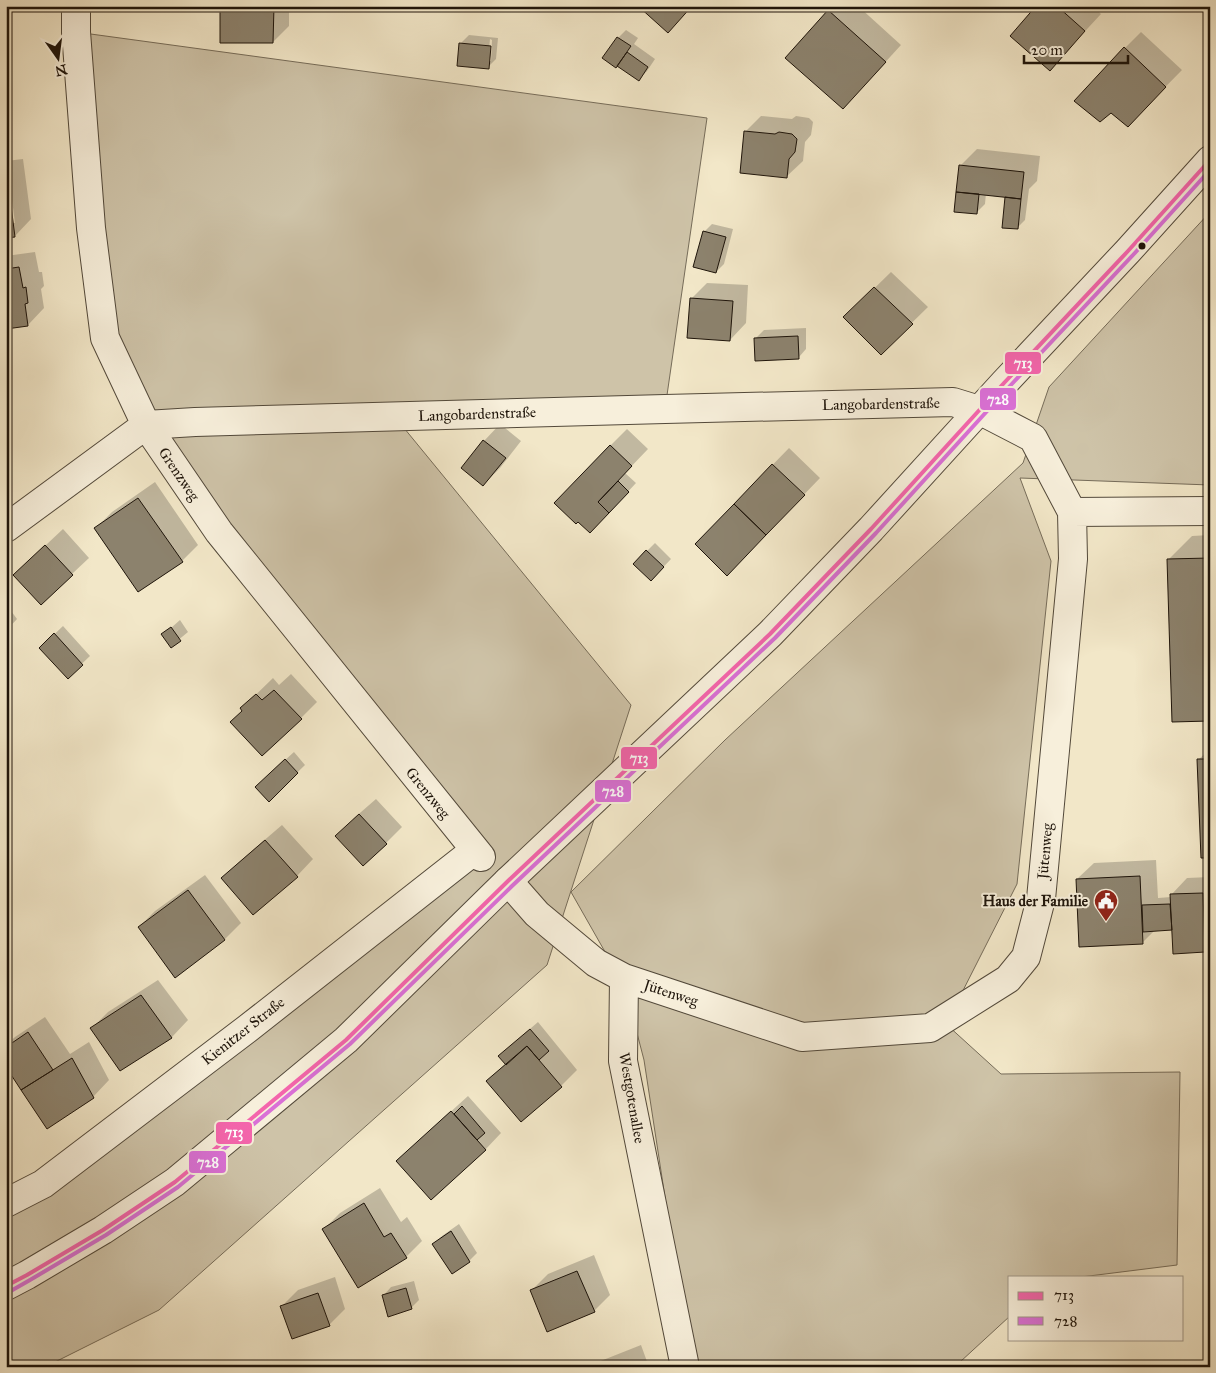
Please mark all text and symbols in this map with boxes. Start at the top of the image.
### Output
north arrow [32,32,82,82]
scale bar [1024,32,1127,64]
text: 20 m [1031,41,1063,59]
text: N [53,60,69,80]
unlabelled marker [1137,241,1147,251]
line badge: 713 [1004,351,1042,375]
text: 713 [1014,355,1033,373]
line badge: 728 [979,387,1017,411]
text: 728 [987,391,1009,408]
street label: Langobardenstraße [822,394,940,414]
street label: Langobardenstraße [418,403,536,425]
street label: Grenzweg [155,444,204,505]
line badge: 713 [620,746,658,770]
text: 713 [630,750,649,768]
street label: Grenzweg [402,764,455,823]
line badge: 728 [594,779,632,803]
text: 728 [602,783,624,800]
street label: Jütenweg [1033,821,1057,882]
public building icon: Haus der Familie [1093,888,1119,922]
place label: Haus der Familie [982,892,1089,910]
street label: Jütenweg [639,975,701,1012]
street label: Kienitzer Straße [198,993,288,1069]
street label: Westgotenallee [615,1051,649,1145]
line badge: 713 [215,1121,253,1145]
text: 713 [225,1124,244,1142]
line badge: 728 [188,1150,227,1174]
text: 728 [197,1154,219,1171]
legend [1008,1276,1184,1340]
text: 713 [1054,1286,1074,1304]
text: 728 [1054,1312,1077,1330]

